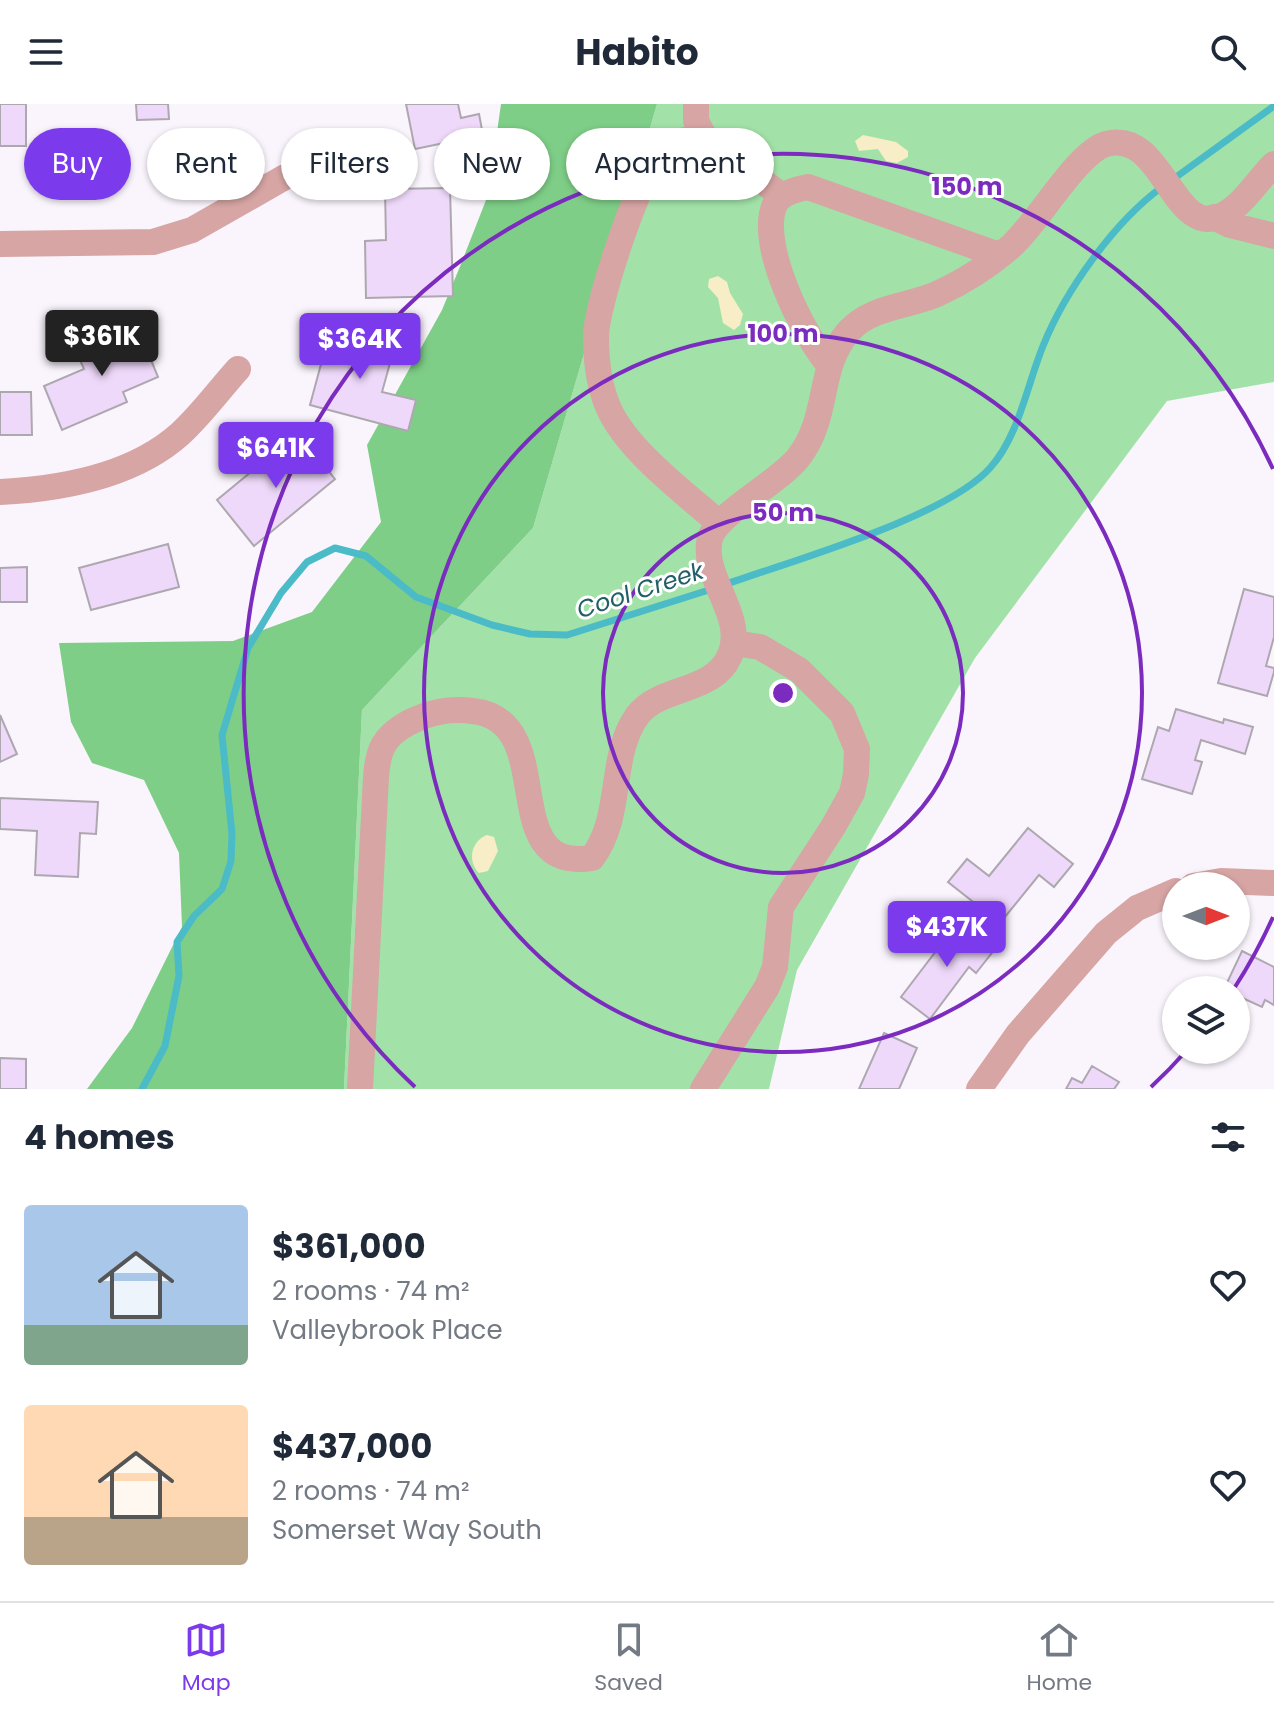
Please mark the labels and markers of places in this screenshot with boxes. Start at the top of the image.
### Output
pin: $361K [46,310,158,378]
pin: $364K [304,313,416,381]
pin: $641K [220,422,332,490]
centre of rings [769,679,797,707]
pin: $437K [891,901,1003,969]

